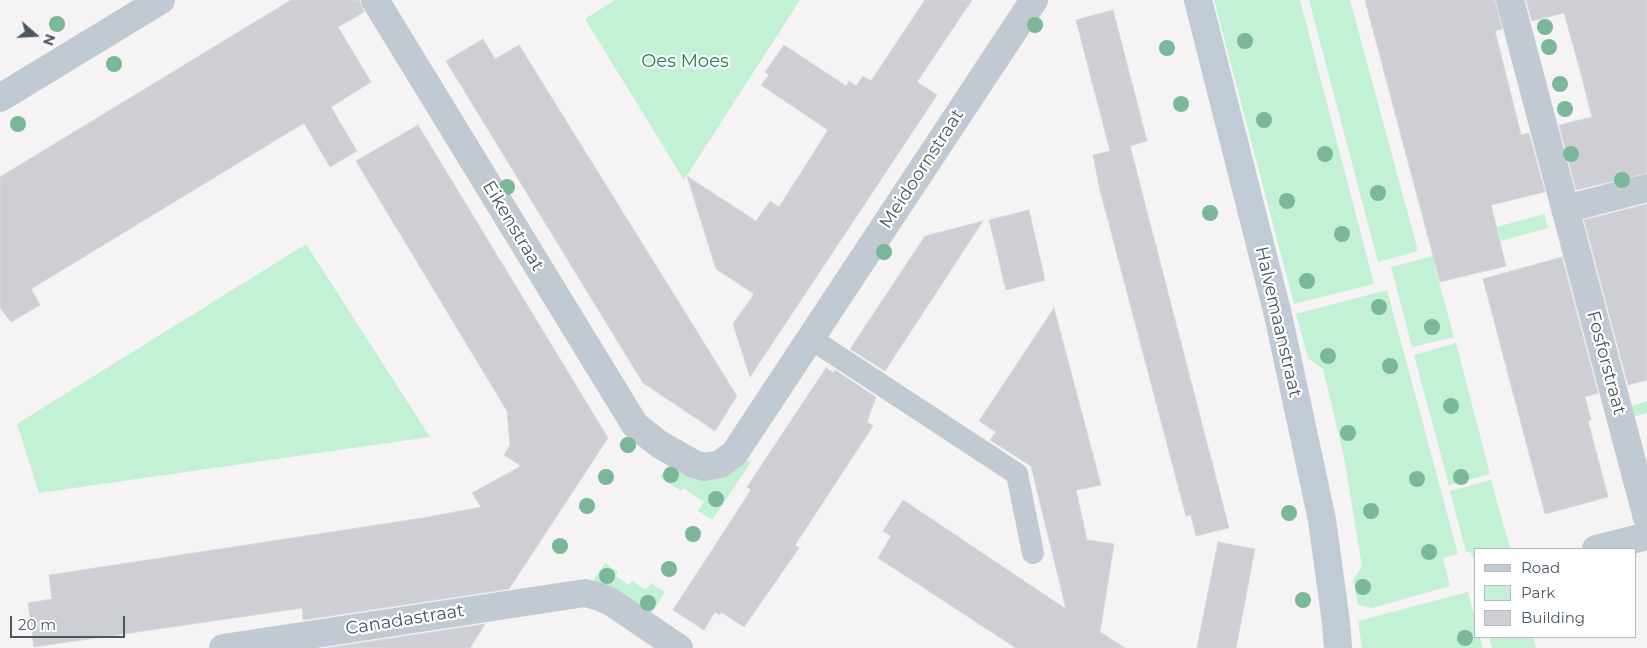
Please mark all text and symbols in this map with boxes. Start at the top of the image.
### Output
north arrow [10,10,60,60]
text: N [39,32,60,48]
park label: Oes Moes [641,51,729,73]
street label: Meidoornstraat [875,105,969,233]
street label: Eikenstraat [478,177,548,275]
street label: Halvemaanstraat [1250,245,1306,399]
street label: Fosforstraat [1582,309,1630,417]
legend [1474,548,1637,638]
text: Road [1521,558,1560,577]
text: Park [1521,583,1555,602]
street label: Canadastraat [344,600,466,640]
scale bar [12,606,128,638]
text: Building [1521,608,1585,627]
text: 20 m [18,615,56,634]

